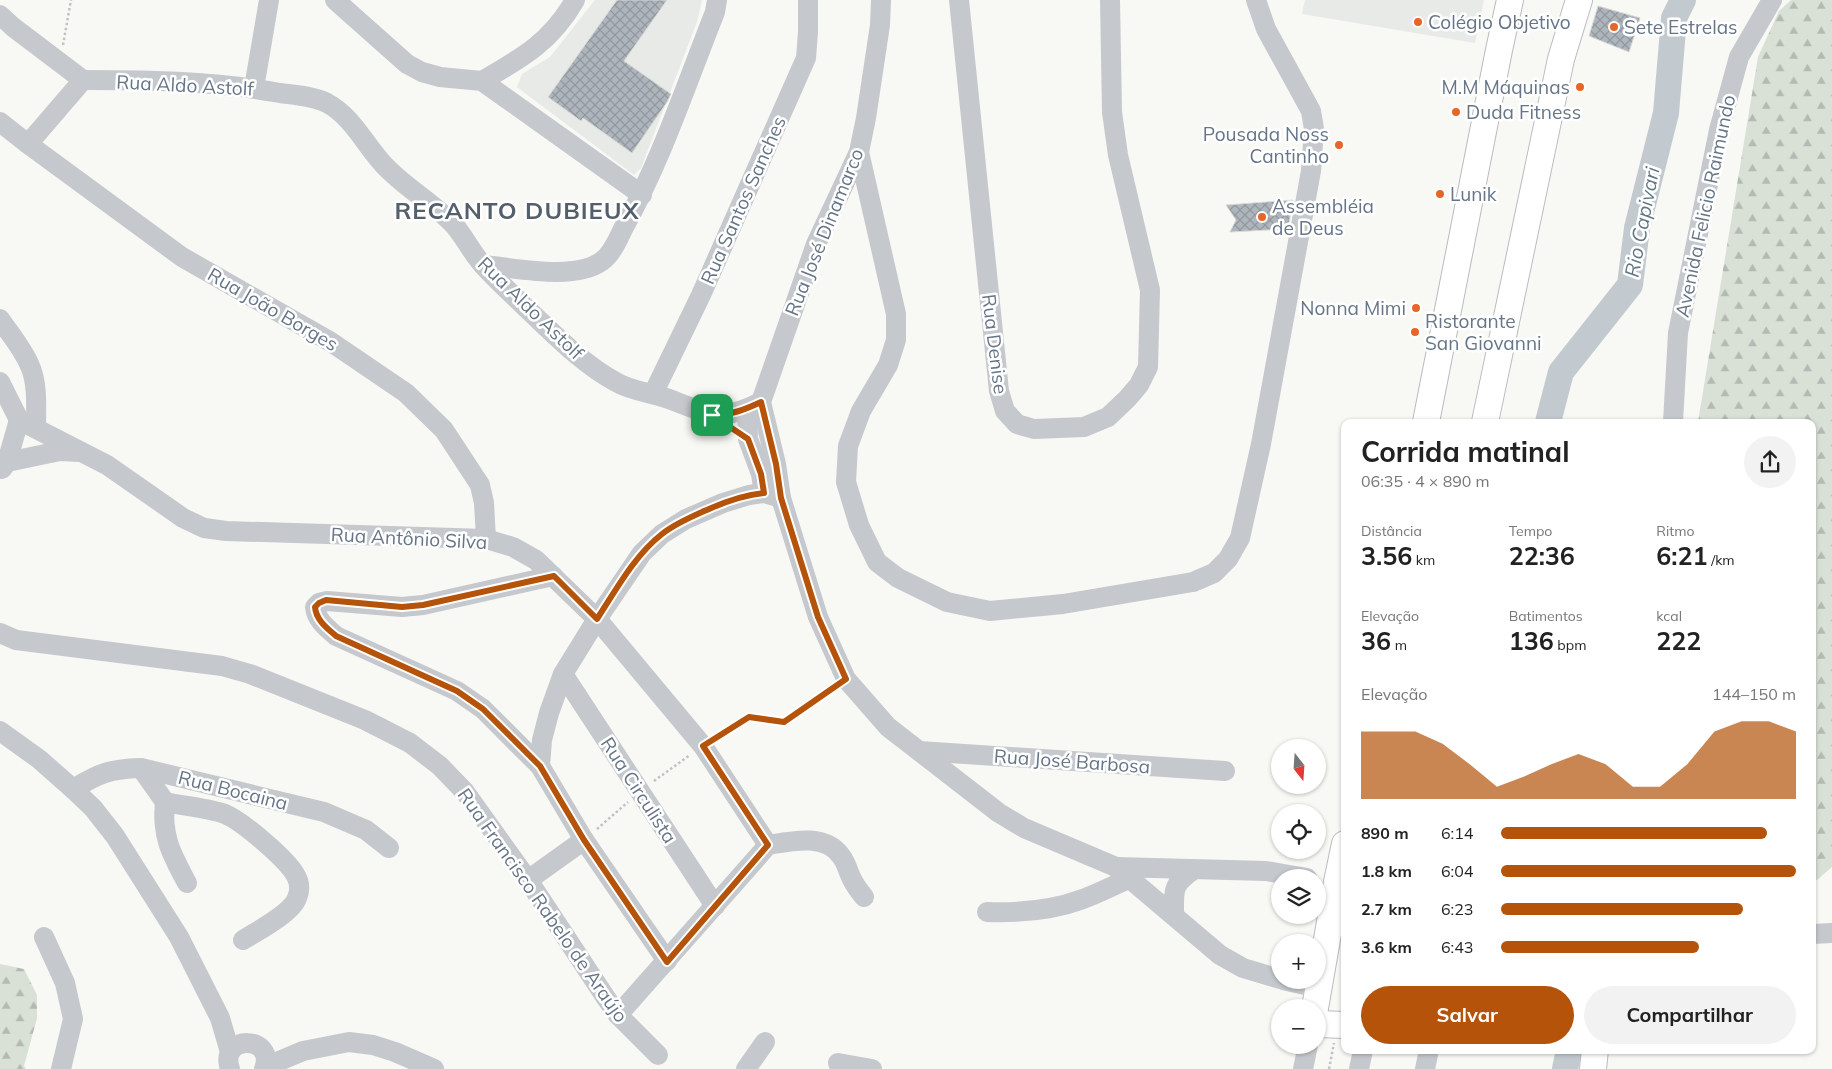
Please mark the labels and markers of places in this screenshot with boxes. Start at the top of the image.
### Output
place label: Colégio Objetivo [1428,10,1571,34]
place label: Sete Estrelas [1624,15,1737,39]
marker: Colégio Objetivo [1412,16,1424,28]
marker: Sete Estrelas [1608,21,1620,33]
place label: M.M Máquinas [1442,75,1570,99]
marker: M.M Máquinas [1574,81,1586,93]
place label: Duda Fitness [1466,100,1581,124]
marker: Duda Fitness [1450,106,1462,118]
place label: Pousada Noss Cantinho [1203,122,1329,168]
marker: Pousada Noss Cantinho [1333,139,1345,151]
place label: Lunik [1450,182,1497,206]
marker: Lunik [1434,188,1446,200]
place label: Assembléia de Deus [1272,194,1374,240]
marker: Assembléia de Deus [1256,211,1268,223]
place label: Nonna Mimi [1300,296,1406,320]
marker: Nonna Mimi [1410,302,1422,314]
place label: Ristorante San Giovanni [1425,309,1542,355]
marker: Ristorante San Giovanni [1409,326,1421,338]
pin [691,394,733,436]

